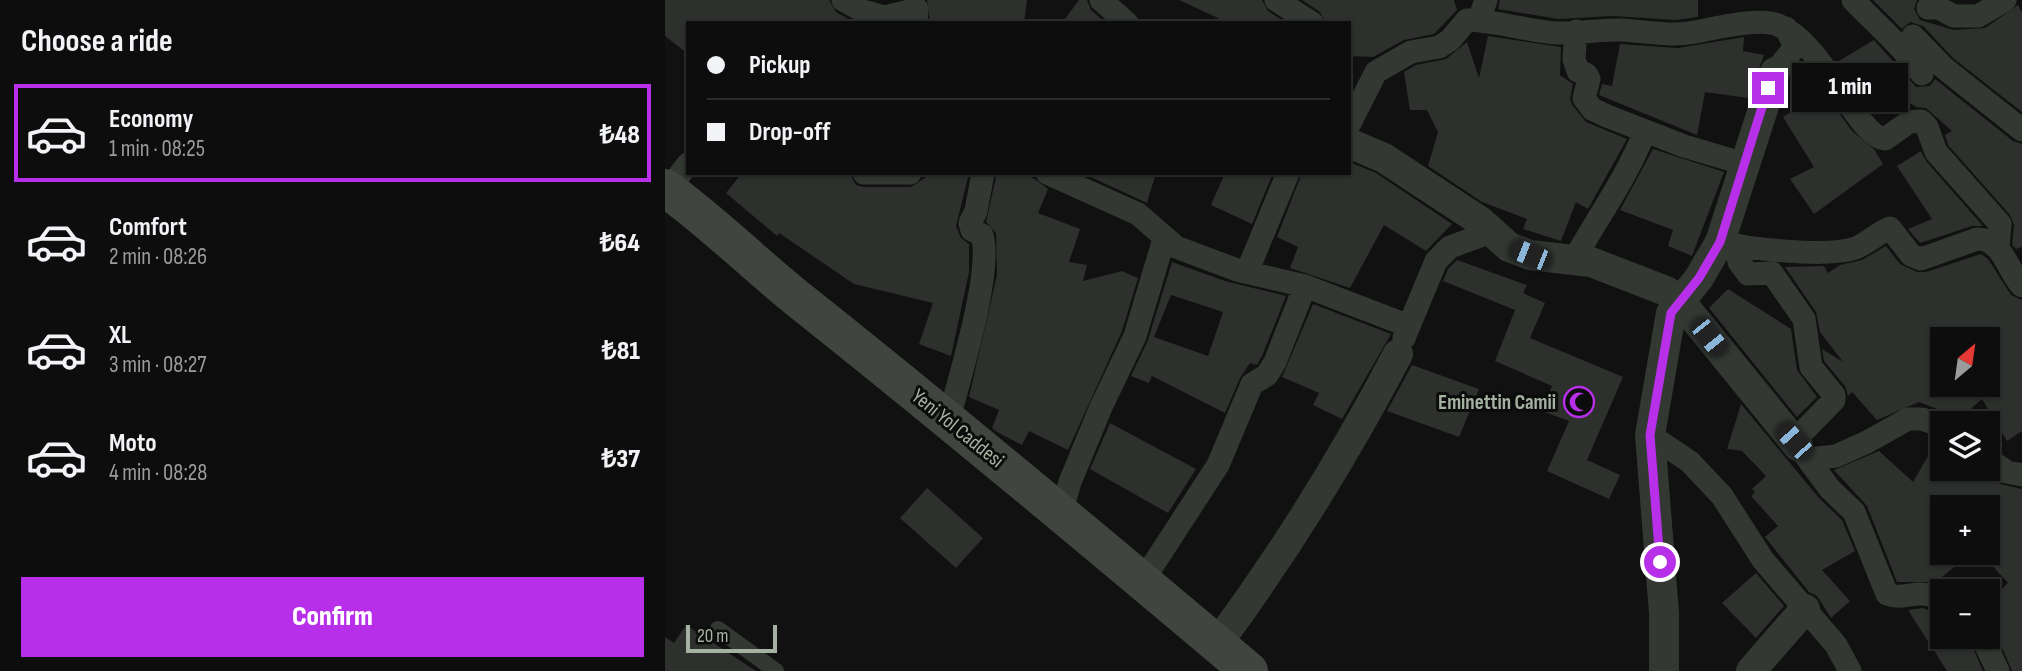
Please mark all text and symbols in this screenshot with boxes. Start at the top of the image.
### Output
text: Choose a ride [21,22,173,61]
text: Pickup [749,50,811,81]
callout: 1 min [1793,64,1908,112]
route end [1752,72,1784,104]
text: 1 min [1828,73,1872,101]
icon: car [25,102,88,165]
text: Economy [109,104,193,135]
text: Drop-off [749,117,830,148]
text: ₺48 [600,120,640,151]
text: 1 min · 08:25 [109,135,205,163]
icon: car [25,210,88,273]
text: Comfort [109,212,187,243]
text: ₺64 [600,228,640,259]
car [1507,237,1554,273]
text: 2 min · 08:26 [109,243,207,271]
car [1688,314,1731,360]
icon: car [25,318,88,381]
text: XL [109,320,131,351]
north arrow [1930,327,2000,397]
map controls [1930,327,2000,649]
text: ₺81 [602,336,640,367]
text: 3 min · 08:27 [109,351,206,379]
street label: Yeni Yol Caddesi [907,384,1009,473]
mosque icon: Eminettin Camii [1562,385,1596,419]
place label: Eminettin Camii [1438,390,1556,415]
button: layers [1930,411,2000,481]
car [1773,418,1816,464]
icon: car [25,426,88,489]
text: Moto [109,428,157,459]
text: ₺37 [601,444,640,475]
text: 4 min · 08:28 [109,459,207,487]
button: + [1930,495,2000,565]
route start [1644,546,1676,578]
button: Confirm [21,577,644,657]
button: − [1930,579,2000,649]
scale bar [686,622,777,654]
text: 20 m [697,625,729,648]

